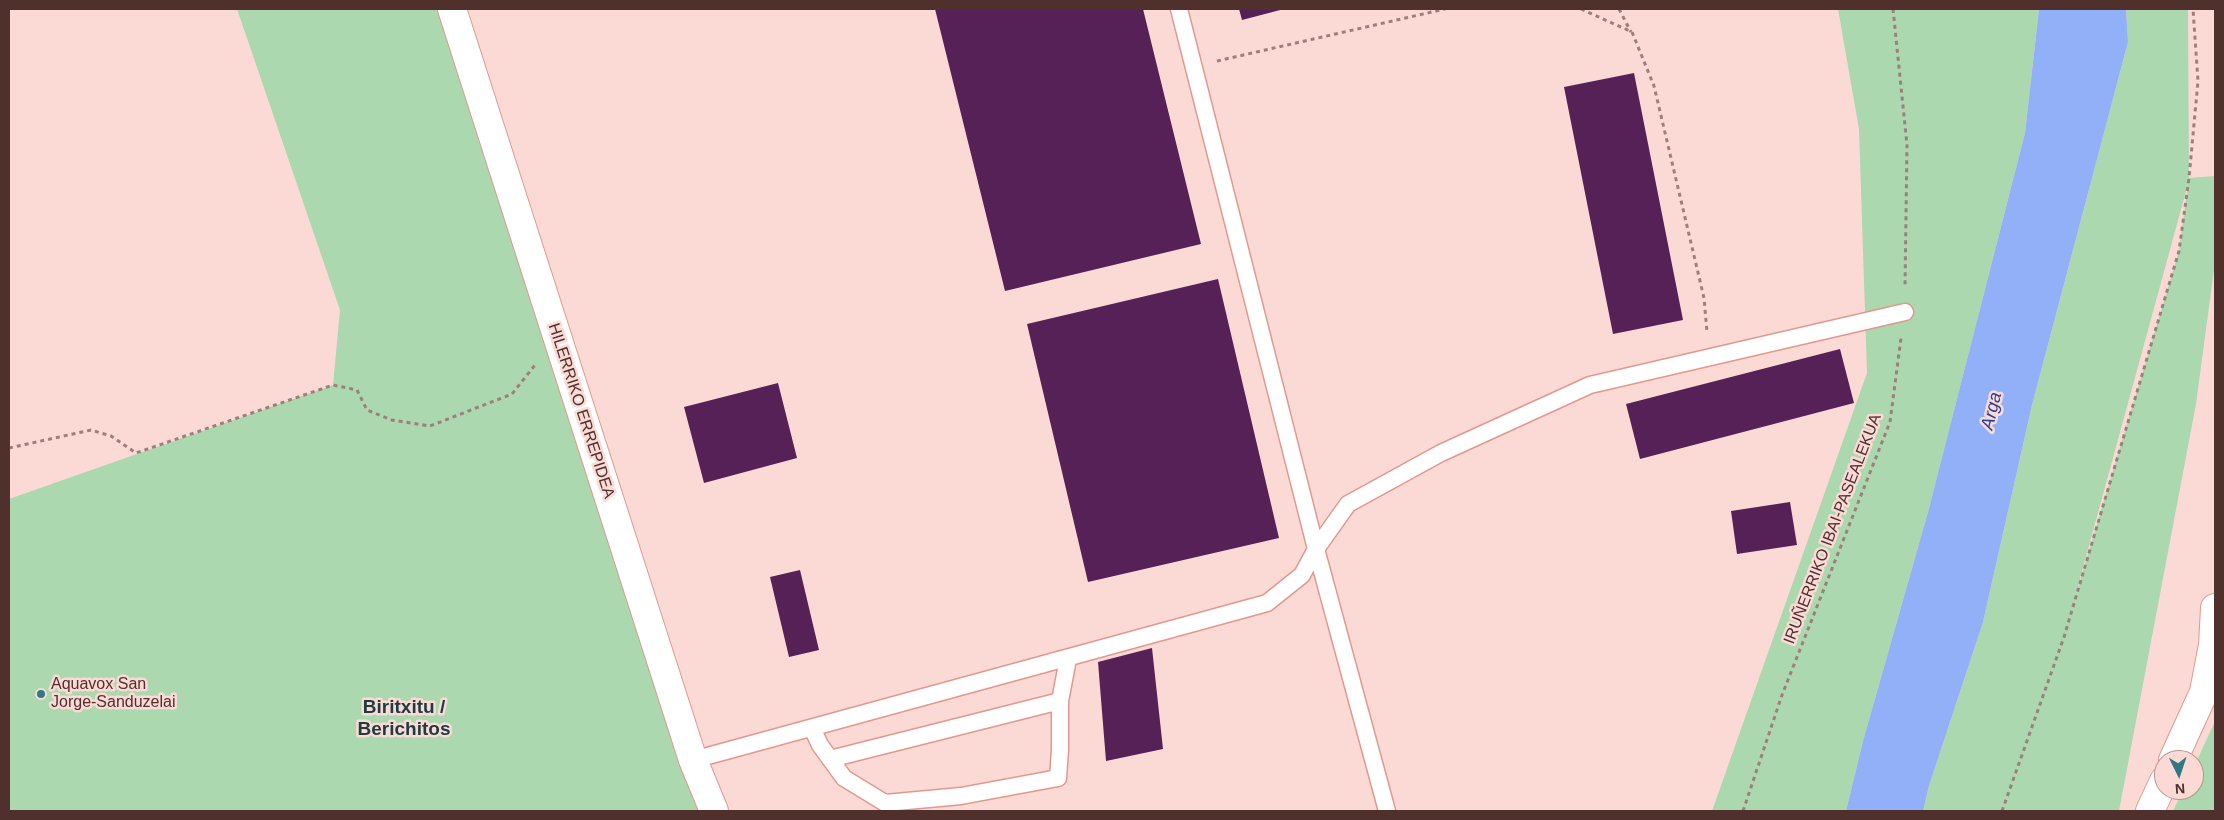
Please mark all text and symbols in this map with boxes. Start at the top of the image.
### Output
street label: HILERRIKO ERREPIDEA [544,321,618,501]
water label: Arga [1977,390,2007,432]
street label: IRUÑERRIKO IBAI-PASEALEKUA [1780,411,1886,647]
place label: Aquavox San Jorge-Sanduzelai [51,675,176,713]
marker: Aquavox San Jorge-Sanduzelai [35,688,47,700]
district label: Biritxitu / Berichitos [358,697,450,741]
north arrow [2154,750,2204,800]
text: N [2174,781,2186,797]

